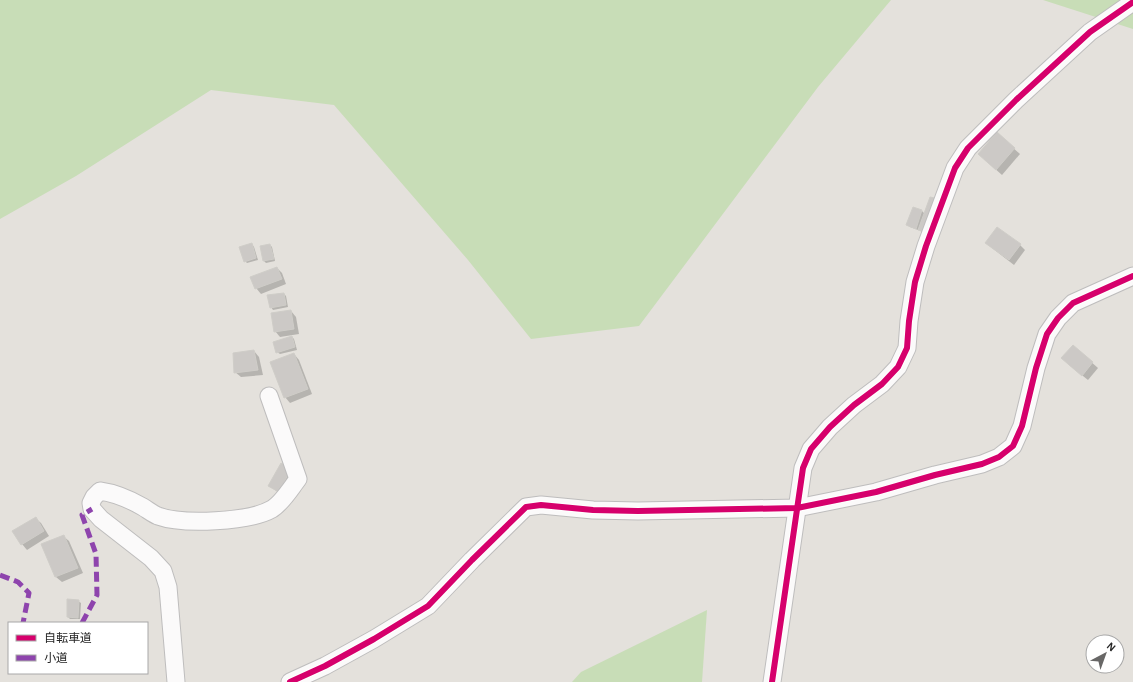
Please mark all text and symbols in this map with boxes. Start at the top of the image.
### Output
legend [8,622,148,674]
text: 自転車道 [44,631,92,644]
north arrow [1085,634,1125,674]
text: N [1105,640,1118,653]
text: 小道 [44,651,68,664]

